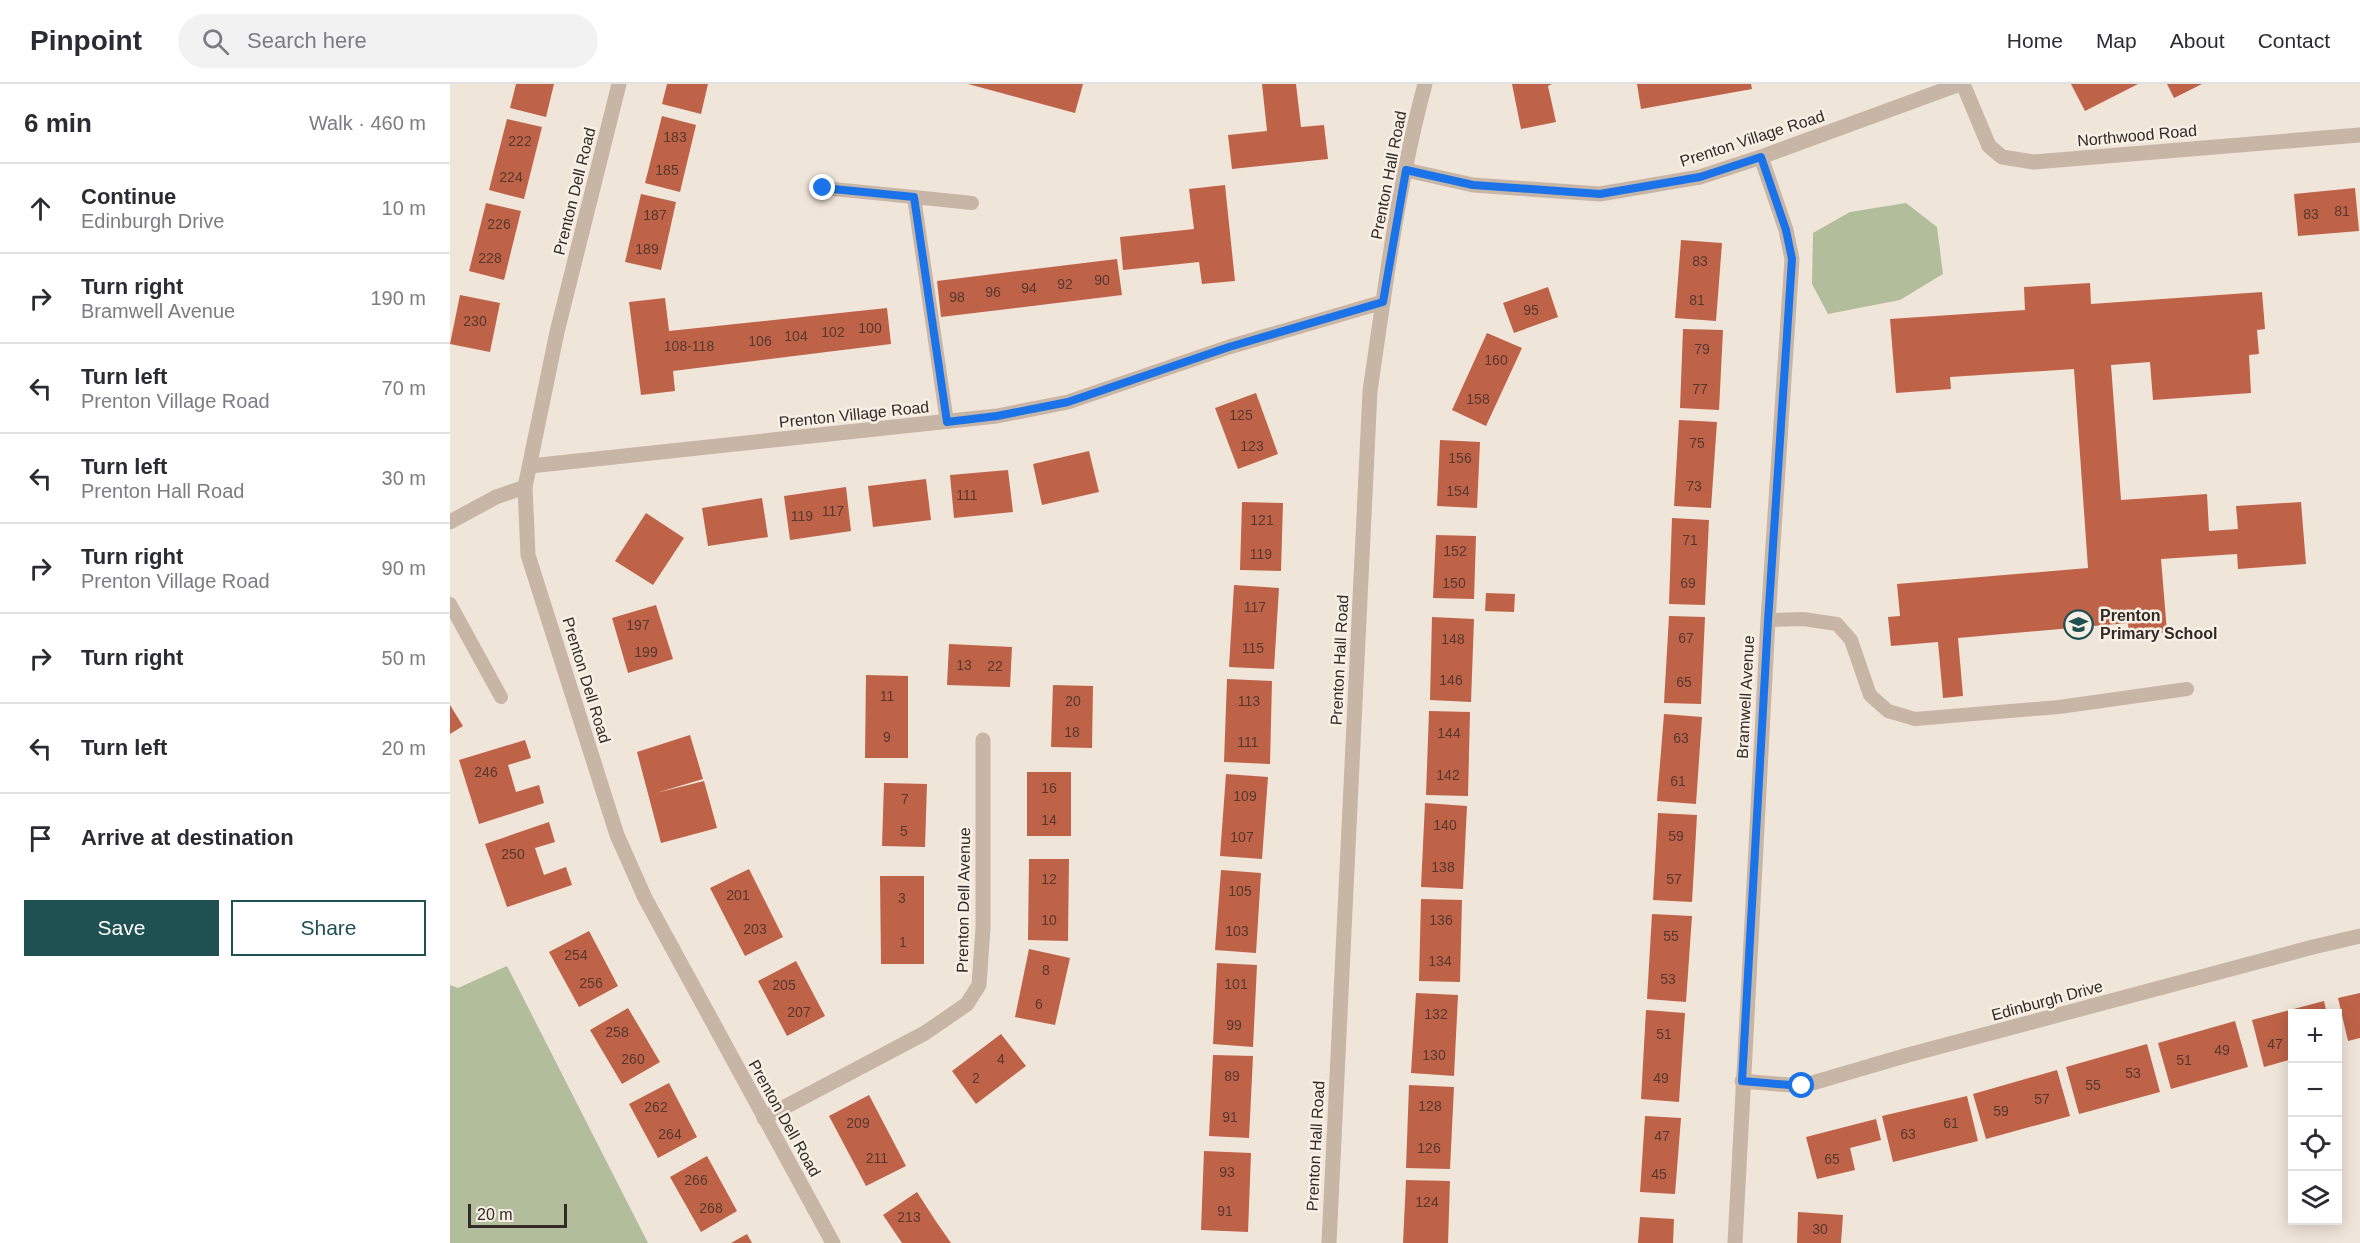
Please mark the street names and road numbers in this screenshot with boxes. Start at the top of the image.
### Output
street label: Prenton Village Road [1678,107,1827,170]
street label: Prenton Hall Road [1368,109,1409,241]
street label: Northwood Road [2076,122,2198,149]
street label: Prenton Dell Road [550,126,599,257]
street label: Prenton Village Road [778,398,930,431]
street label: Prenton Hall Road [1328,594,1351,726]
street label: Prenton Dell Road [559,615,614,745]
street label: Bramwell Avenue [1734,635,1757,759]
street label: Prenton Dell Avenue [954,827,973,973]
street label: Edinburgh Drive [1990,977,2105,1024]
street label: Prenton Dell Road [745,1057,824,1180]
street label: Prenton Hall Road [1304,1080,1327,1212]

